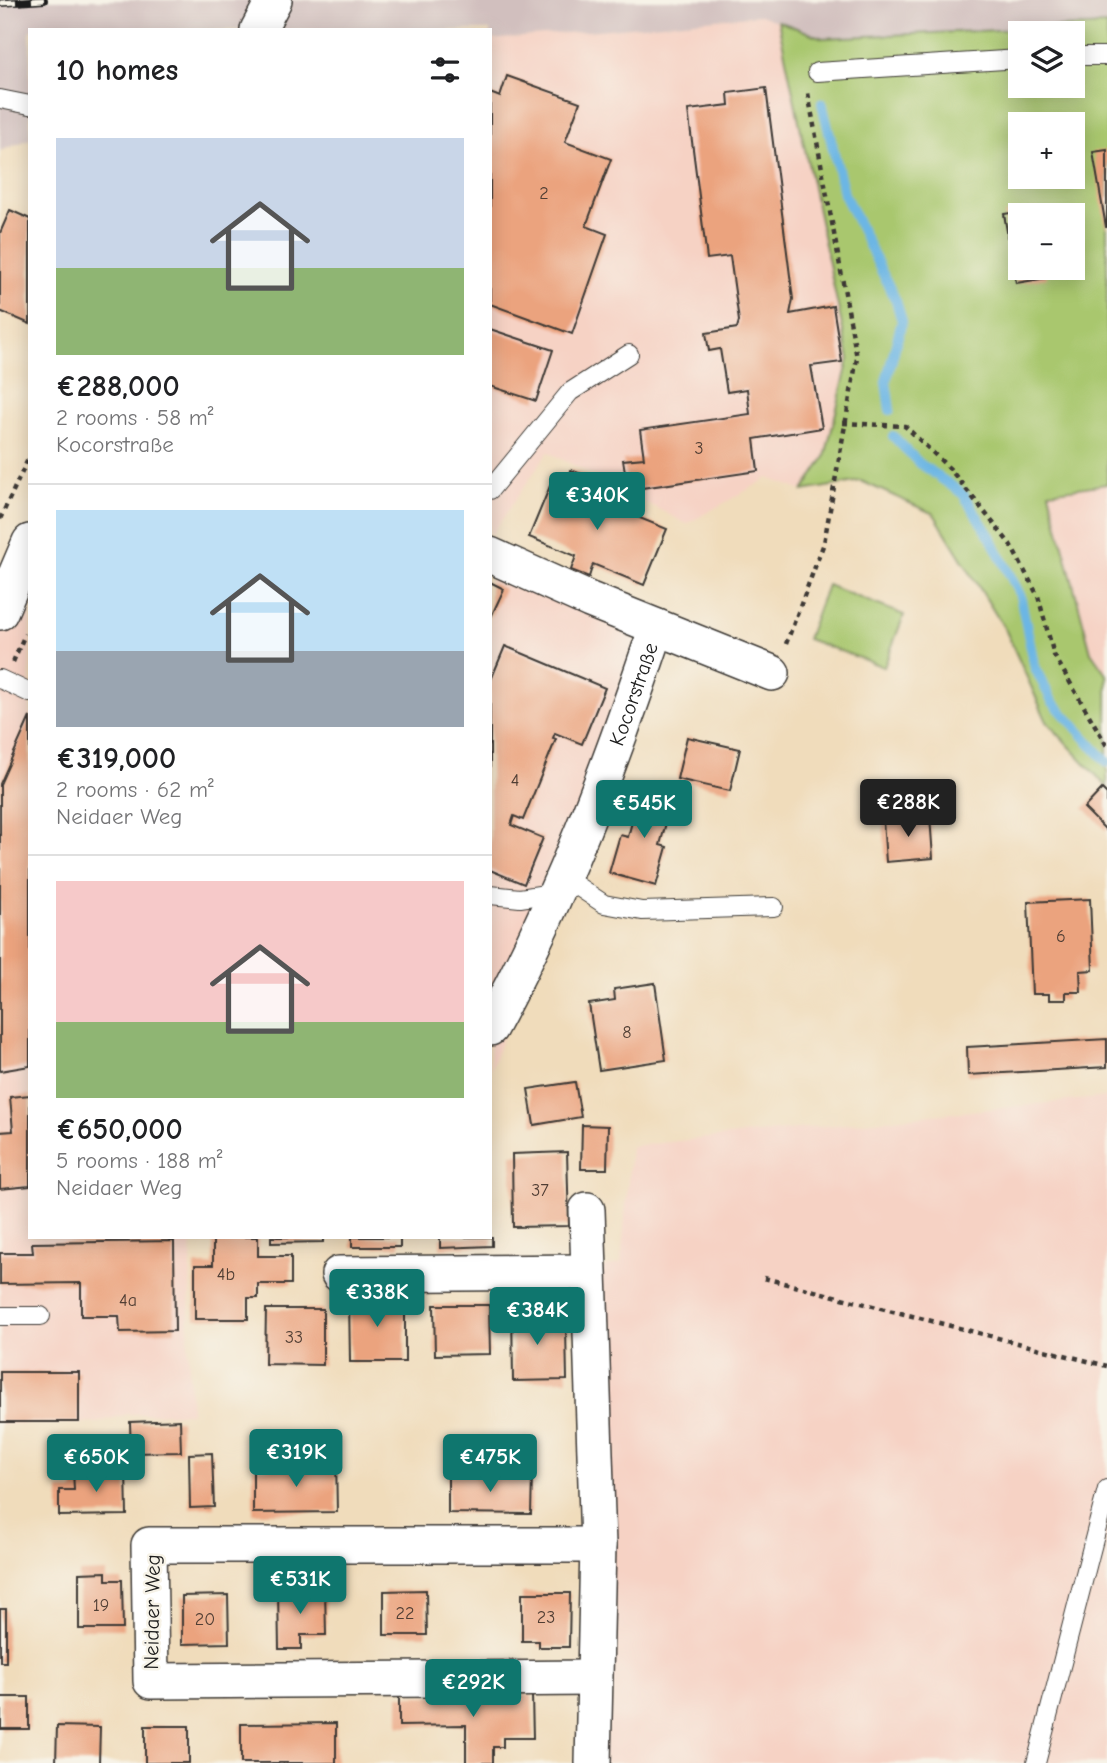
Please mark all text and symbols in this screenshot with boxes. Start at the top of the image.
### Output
map controls [1008,21,1085,280]
button: layers [1008,21,1085,98]
icon: filters [426,51,464,89]
text: 10 homes [56,53,178,88]
button: + [1008,112,1085,189]
icon: home [197,183,323,309]
house number: 2 [539,183,549,204]
button: − [1008,203,1085,280]
text: €288,000 [56,369,180,404]
text: 2 rooms · 58 m² [56,404,214,431]
text: Kocorstraße [56,431,174,458]
house number: 3 [694,438,704,459]
pin: €340K [548,472,646,532]
text: €340K [565,481,629,508]
icon: home [197,555,323,681]
street label: Kocorstraße [605,639,663,749]
text: €319,000 [56,741,176,776]
house number: 4 [511,770,519,791]
text: 2 rooms · 62 m² [56,776,214,803]
pin: €545K [595,780,693,840]
pin: €288K [859,780,957,839]
text: €288K [876,788,940,815]
text: €545K [612,789,676,816]
text: Neidaer Weg [56,803,182,830]
icon: home [197,926,323,1052]
house number: 6 [1056,926,1066,947]
house number: 8 [622,1022,632,1043]
text: €650,000 [56,1112,183,1147]
text: 5 rooms · 188 m² [56,1147,222,1174]
text: Neidaer Weg [56,1174,182,1201]
house number: 37 [531,1180,549,1201]
house number: 4b [217,1264,235,1285]
pin: €338K [328,1270,426,1329]
text: €338K [345,1278,409,1305]
pin: €384K [488,1288,586,1347]
house number: 4a [119,1290,137,1311]
text: €384K [506,1296,568,1323]
house number: 33 [285,1327,303,1348]
pin: €319K [247,1430,345,1489]
pin: €650K [47,1434,145,1494]
pin: €475K [441,1434,539,1494]
text: €319K [265,1438,327,1465]
text: €650K [63,1443,129,1470]
text: €475K [459,1443,521,1470]
street label: Neidaer Weg [139,1554,165,1670]
pin: €531K [251,1556,349,1616]
text: €531K [269,1565,331,1592]
house number: 19 [93,1595,109,1616]
house number: 22 [396,1603,414,1624]
house number: 23 [537,1607,555,1628]
house number: 20 [195,1609,215,1630]
pin: €292K [424,1660,522,1719]
text: €292K [441,1668,505,1695]

